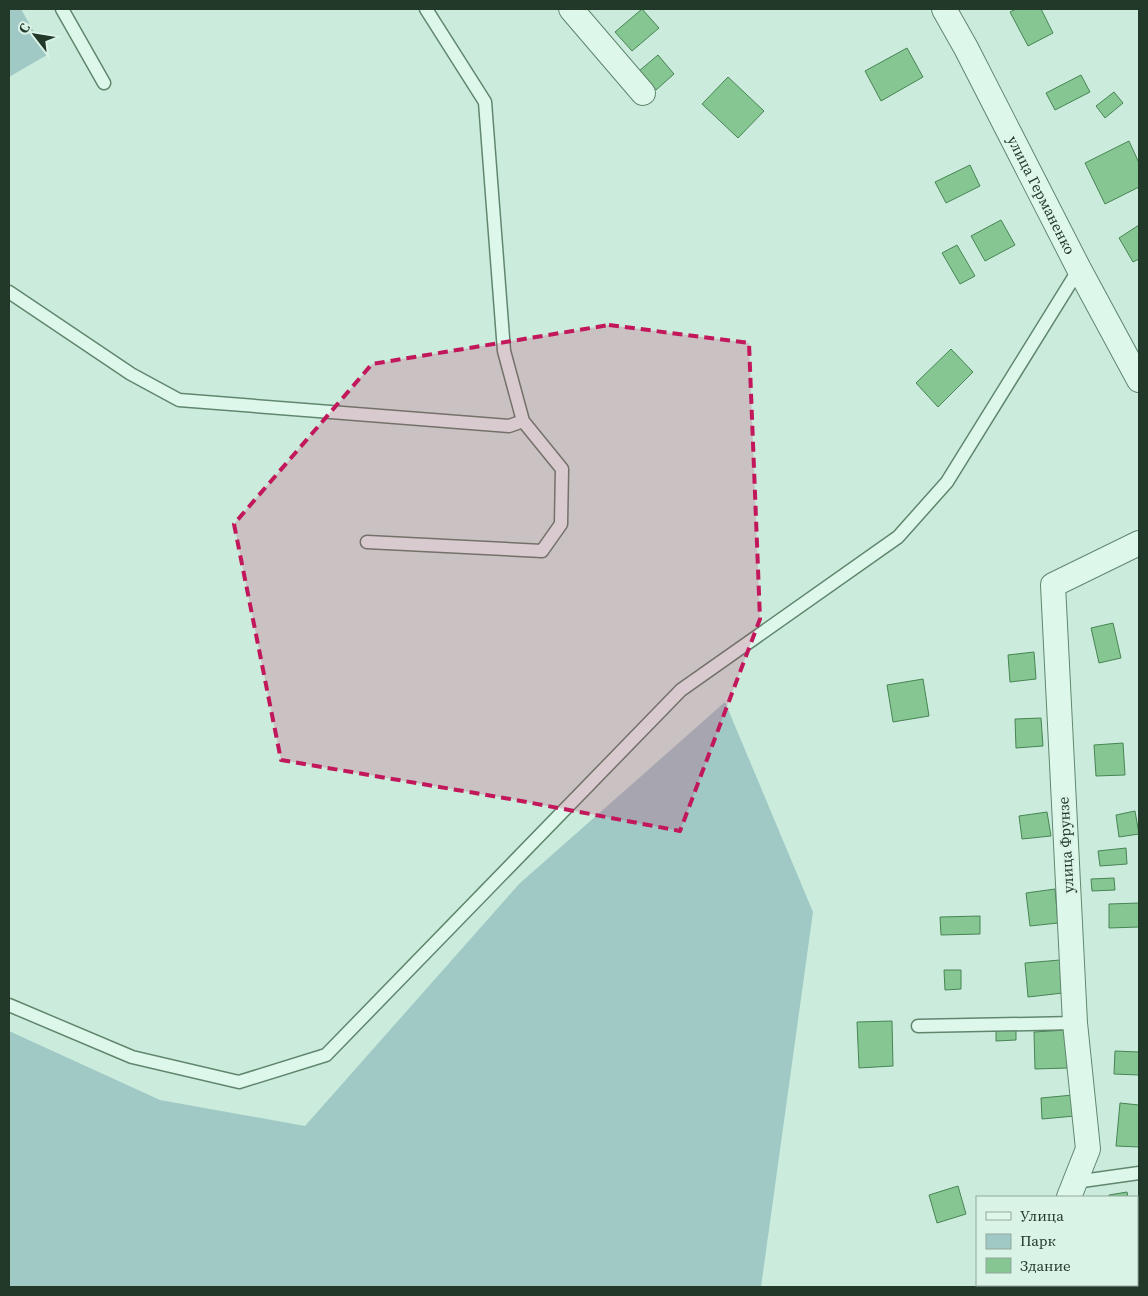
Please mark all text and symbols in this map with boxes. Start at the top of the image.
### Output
north arrow [10,10,60,60]
text: С [13,19,35,37]
street label: улица Германенко [1003,132,1081,258]
street label: улица Фрунзе [1052,796,1079,894]
legend [976,1196,1138,1286]
text: Улица [1020,1205,1064,1226]
text: Парк [1020,1230,1056,1251]
text: Здание [1020,1255,1071,1276]

